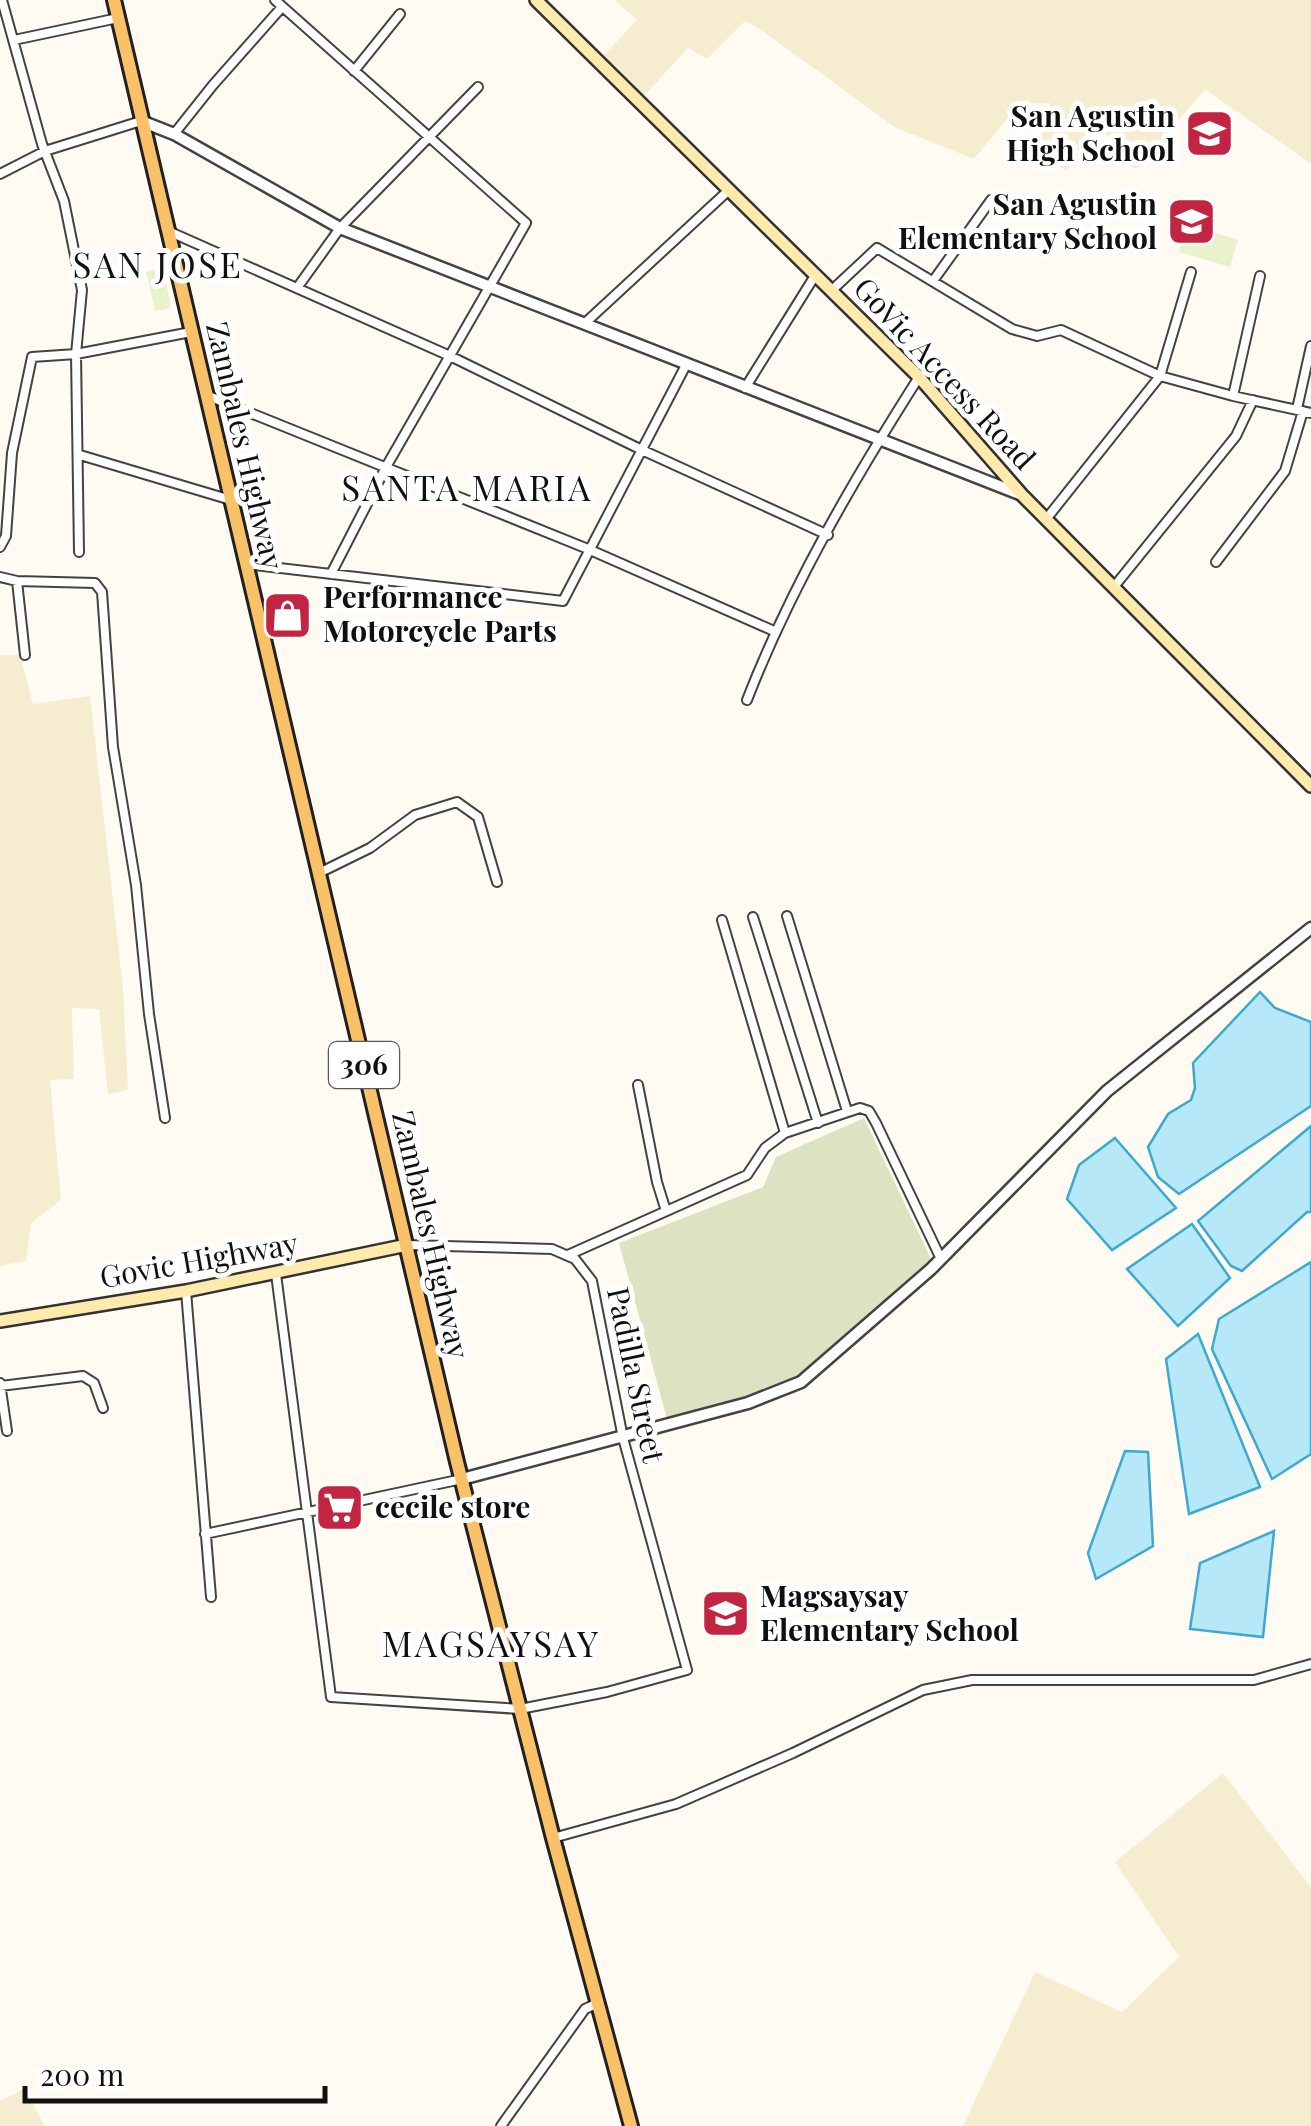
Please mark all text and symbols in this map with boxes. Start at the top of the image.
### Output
place label: San Agustin High School [1006,95,1176,169]
school or university icon: San Agustin High School [1184,108,1236,160]
place label: San Agustin Elementary School [898,183,1158,257]
school or university icon: San Agustin Elementary School [1166,196,1218,248]
district label: SAN JOSE [73,240,243,287]
street label: GoVic Access Road [846,268,1045,477]
street label: Zambales Highway [198,318,294,573]
district label: SANTA MARIA [341,463,593,510]
place label: Performance Motorcycle Parts [323,576,557,650]
shop icon: Performance Motorcycle Parts [262,589,314,641]
road number: 306 [329,1042,399,1088]
street label: Zambales Highway [384,1107,480,1362]
street label: Govic Highway [97,1222,301,1296]
street label: Padilla Street [599,1283,675,1466]
supermarket icon: cecile store [314,1482,366,1534]
place label: cecile store [375,1486,530,1526]
place label: Magsaysay Elementary School [760,1575,1019,1649]
school or university icon: Magsaysay Elementary School [699,1588,751,1640]
district label: MAGSAYSAY [382,1619,600,1666]
scale bar [25,2041,325,2103]
text: 200 m [40,2054,125,2094]

